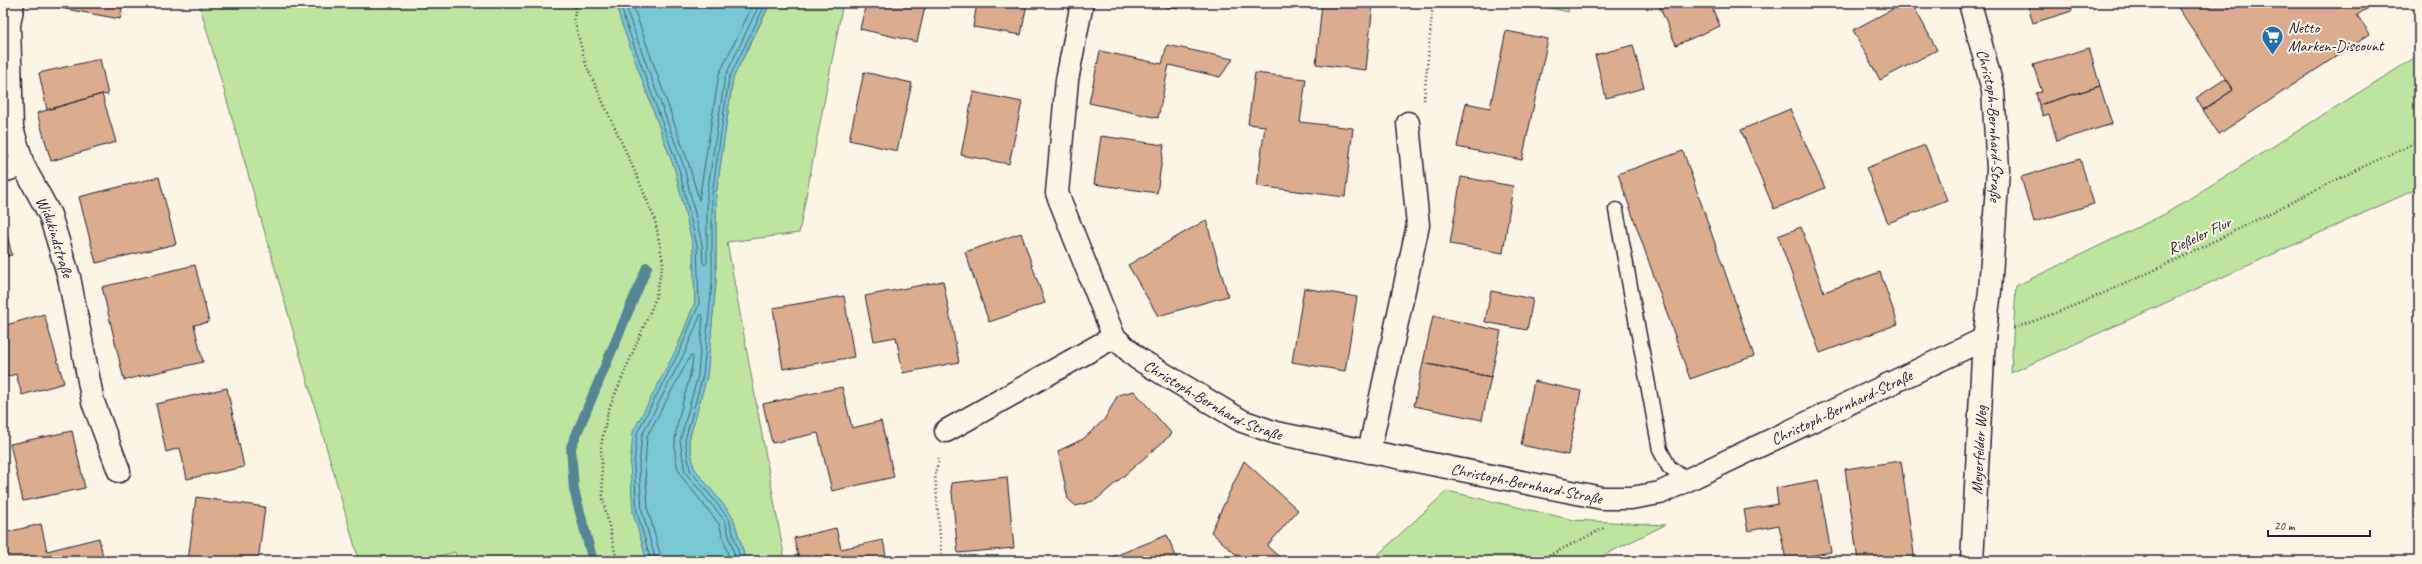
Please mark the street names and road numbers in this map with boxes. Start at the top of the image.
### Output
street label: Christoph-Bernhard-Straße [1972,47,2007,204]
street label: Widukindstraße [31,193,78,282]
street label: Rießeler Flur [2165,212,2236,259]
street label: Christoph-Bernhard-Straße [1140,355,1285,445]
street label: Christoph-Bernhard-Straße [1768,365,1917,450]
street label: Meyerfelder Weg [1967,404,1991,495]
street label: Christoph-Bernhard-Straße [1449,459,1606,509]

